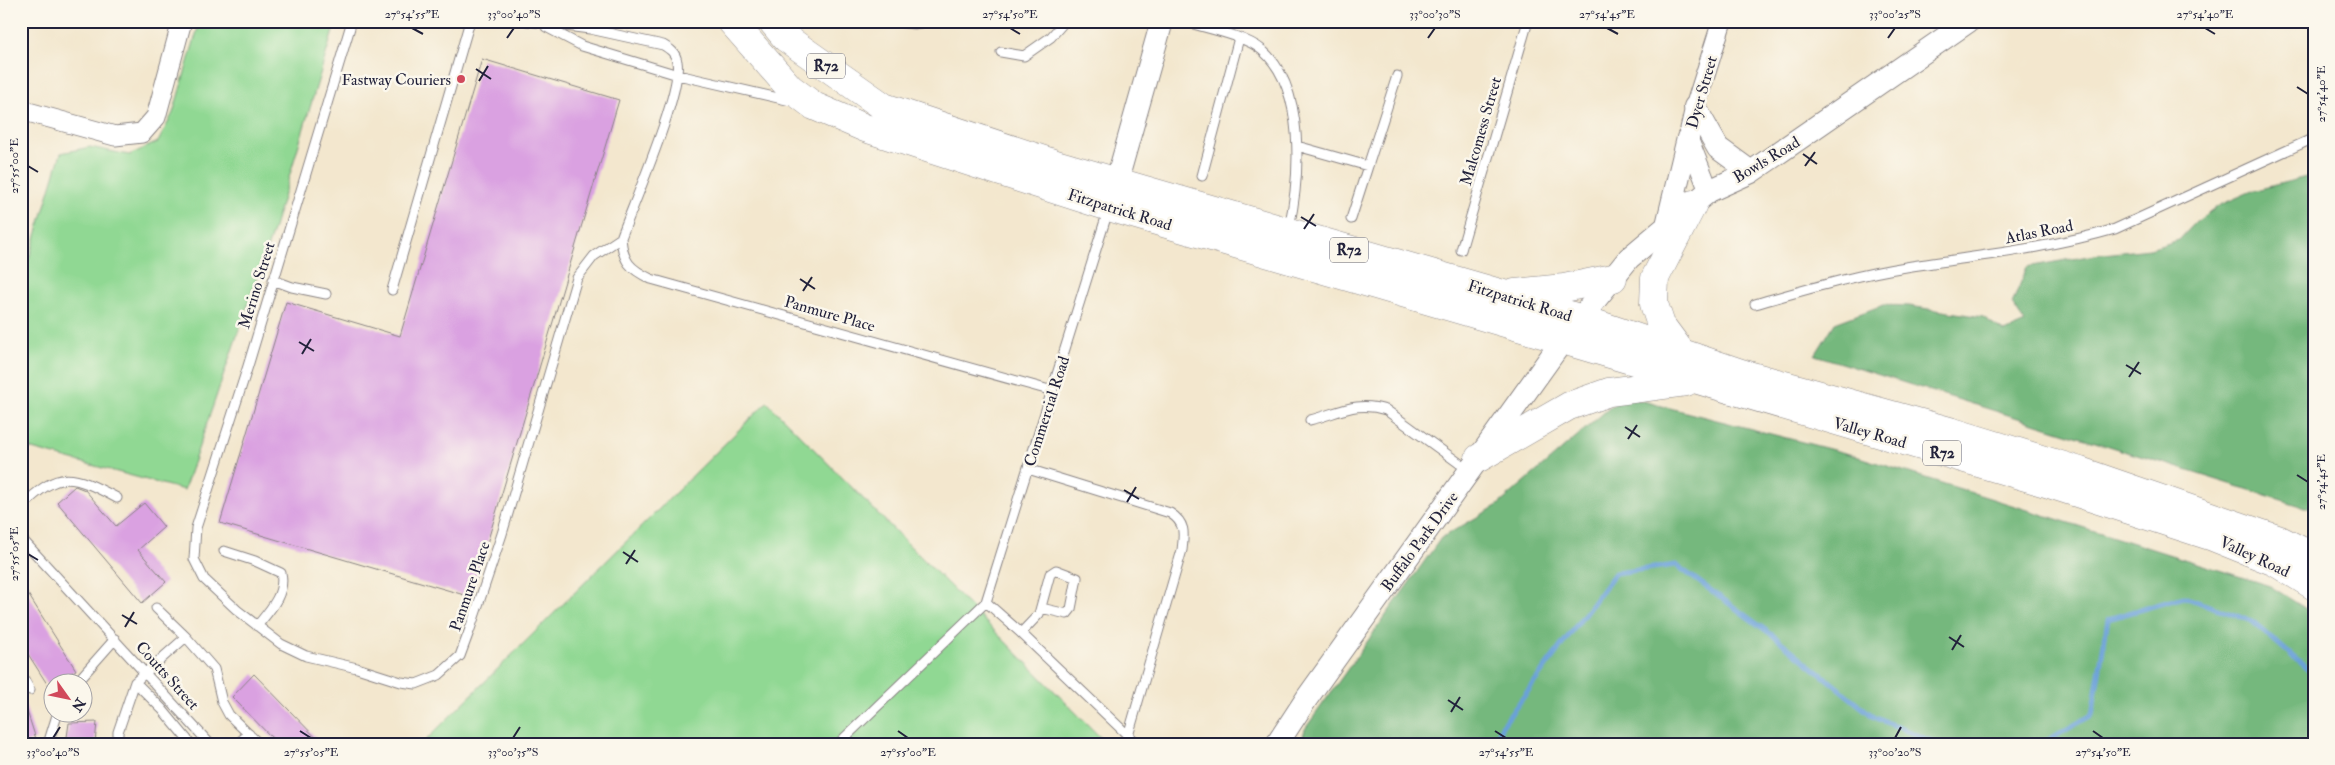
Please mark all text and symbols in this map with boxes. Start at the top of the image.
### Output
text: 27°54'55"E [385,7,440,22]
text: 33°00'40"S [487,7,541,22]
text: 27°54'50"E [982,7,1038,22]
text: 33°00'30"S [1409,7,1461,22]
text: 27°54'45"E [1579,7,1635,22]
text: 33°00'25"S [1869,7,1921,22]
text: 27°54'40"E [2177,7,2234,22]
road number: R72 [807,54,845,78]
street label: Dyer Street [1682,54,1722,131]
text: 27°54'40"E [2314,65,2329,122]
place label: Fastway Couriers [342,70,451,90]
marker: Fastway Couriers [455,73,467,85]
street label: Malcomess Street [1456,75,1506,188]
street label: Bowls Road [1730,132,1804,188]
text: 27°55'00"E [7,138,22,194]
street label: Fitzpatrick Road [1065,185,1174,236]
street label: Atlas Road [2003,216,2075,249]
road number: R72 [1330,238,1368,262]
street label: Merino Street [234,239,280,331]
street label: Fitzpatrick Road [1465,276,1574,327]
street label: Panmure Place [782,291,878,337]
street label: Commercial Road [1020,353,1074,469]
street label: Valley Road [1831,413,1909,453]
road number: R72 [1923,440,1961,466]
text: 27°54'45"E [2314,454,2329,510]
street label: Buffalo Park Drive [1377,487,1463,595]
text: 27°55'05"E [7,526,22,581]
street label: Valley Road [2216,532,2293,582]
street label: Panmure Place [445,539,495,634]
street label: Coutts Street [131,637,203,714]
north arrow [42,672,92,722]
text: N [68,694,90,715]
text: 33°00'40"S [26,745,80,760]
text: 27°55'05"E [284,745,339,760]
text: 33°00'35"S [488,745,538,760]
text: 27°55'00"E [880,745,936,760]
text: 27°54'55"E [1479,745,1534,760]
text: 33°00'20"S [1869,745,1921,760]
text: 27°54'50"E [2075,745,2131,760]

